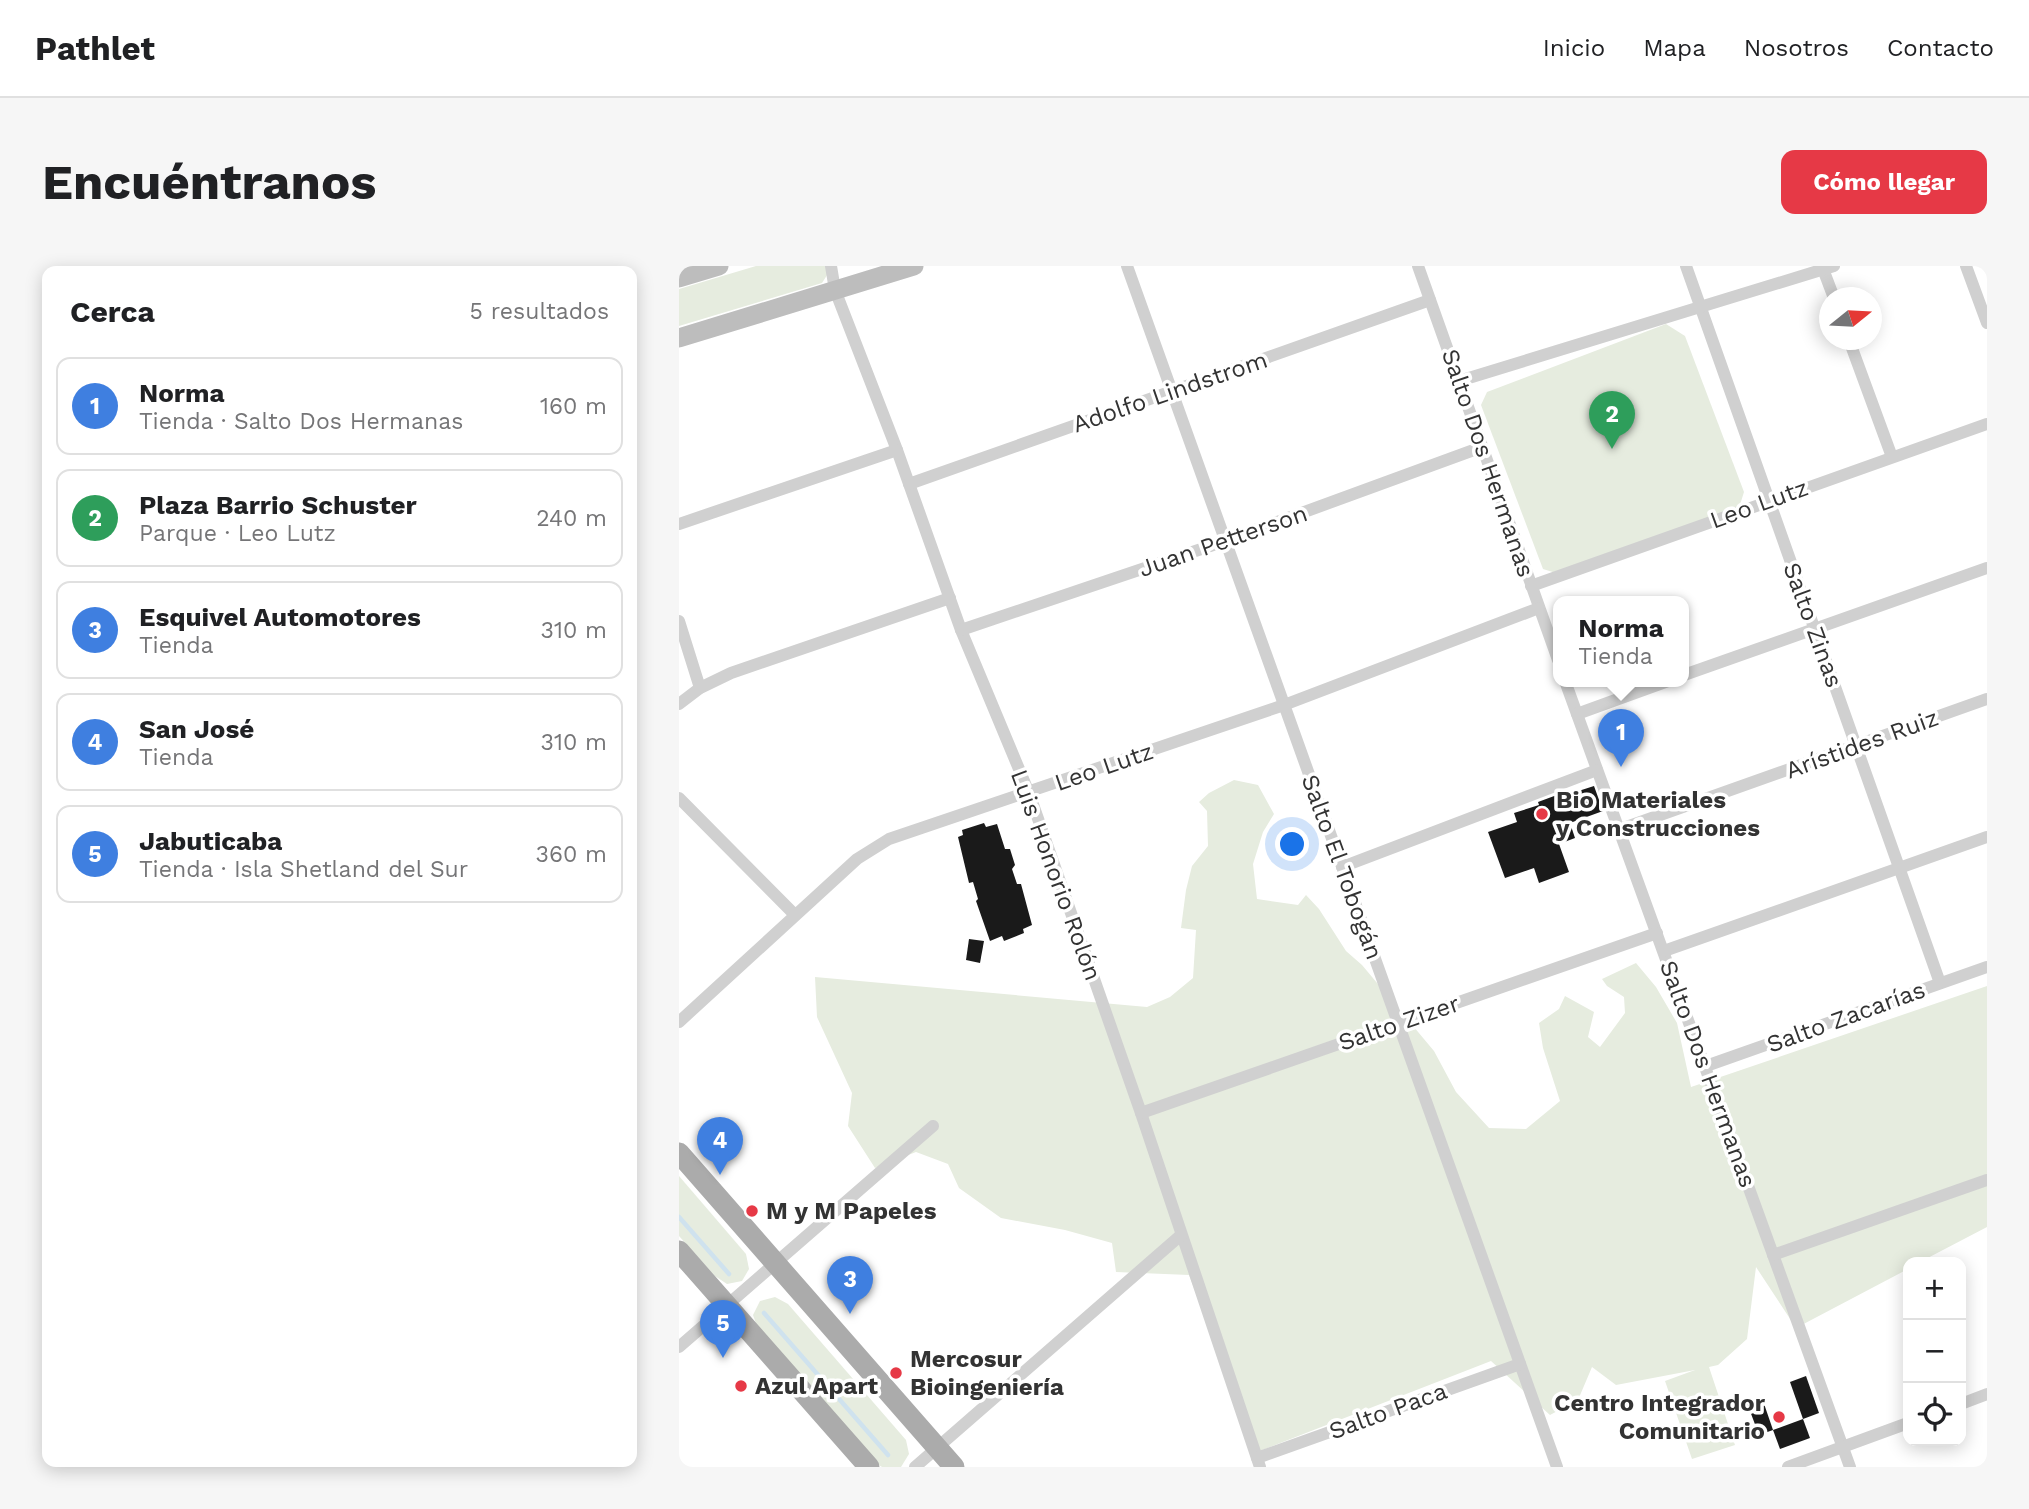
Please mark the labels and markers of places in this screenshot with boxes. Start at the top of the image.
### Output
pin: 2 [1589,391,1635,449]
pin: 1 [1598,709,1644,767]
place label: Bio Materiales y Construcciones [1555,786,1760,842]
marker: Bio Materiales y Construcciones [1534,806,1550,822]
pin: 4 [697,1117,743,1175]
place label: M y M Papeles [766,1197,937,1225]
marker: M y M Papeles [744,1203,760,1219]
pin: 3 [827,1256,873,1314]
pin: 5 [700,1300,746,1358]
place label: Mercosur Bioingeniería [910,1345,1064,1401]
marker: Mercosur Bioingeniería [888,1365,904,1381]
place label: Azul Apart [755,1372,878,1400]
marker: Azul Apart [733,1378,749,1394]
place label: Centro Integrador Comunitario [1554,1389,1766,1445]
marker: Centro Integrador Comunitario [1771,1409,1787,1425]

